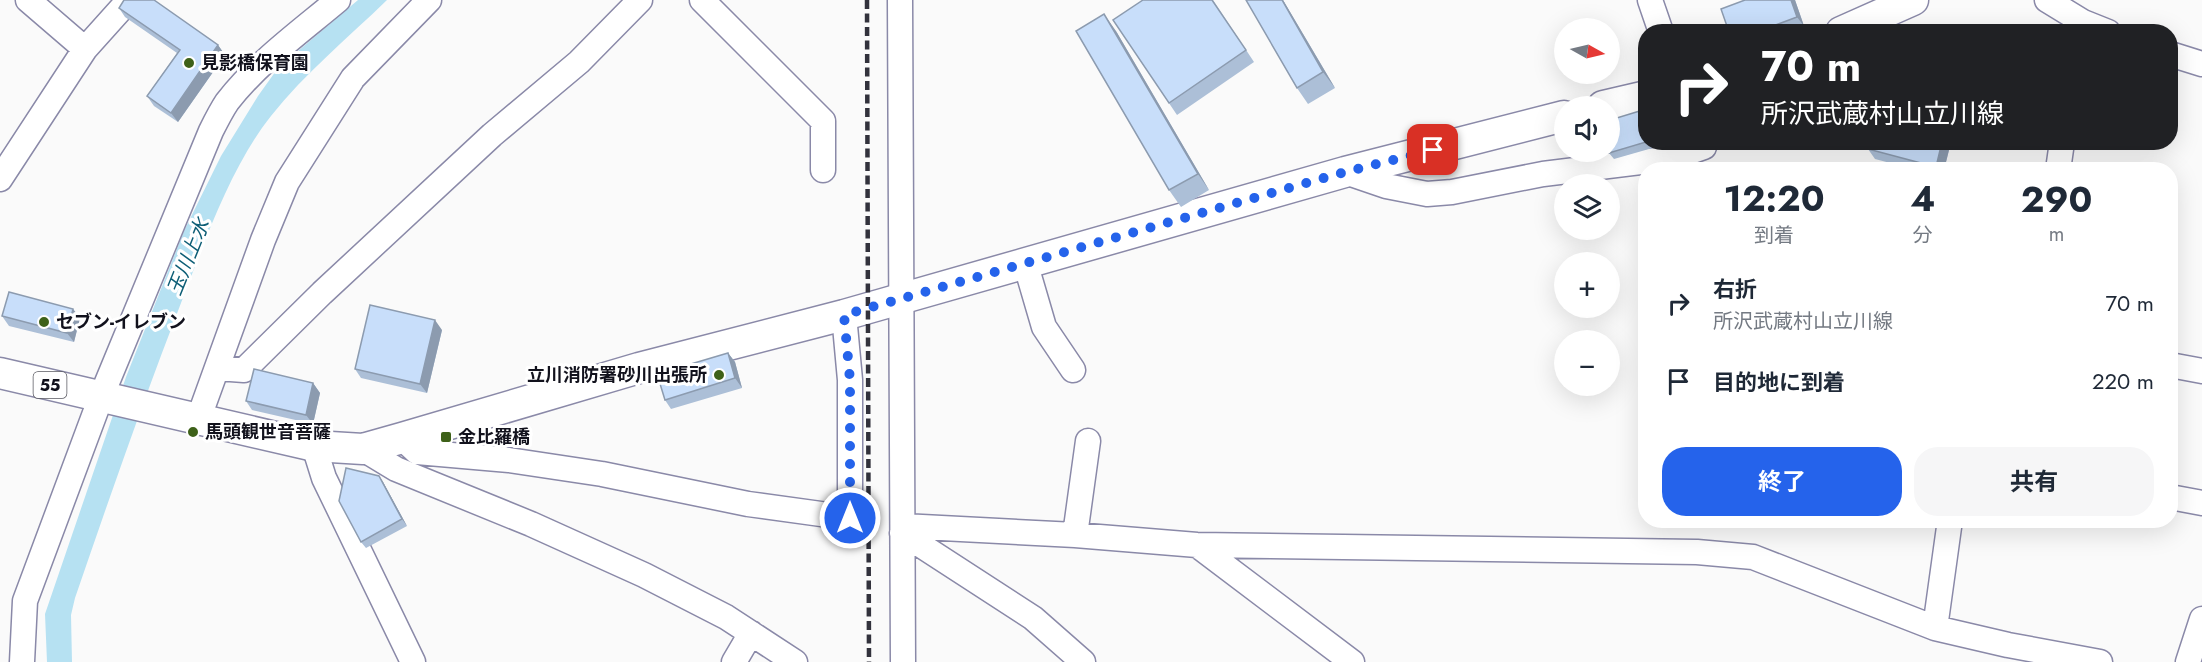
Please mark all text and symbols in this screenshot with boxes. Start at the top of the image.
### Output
north arrow [1554,18,1620,84]
map controls [1554,18,1620,396]
text: 70 m [1761,36,1861,97]
icon: right [1662,48,1740,126]
place label: 見影橋保育園 [201,50,309,76]
marker: 見影橋保育園 [182,56,196,70]
text: 所沢武蔵村山立川線 [1761,94,2004,133]
button: sound [1554,96,1620,162]
pin [1407,124,1458,175]
icon: arrive [1416,133,1449,166]
text: 12:20 [1724,172,1825,224]
text: 4 [1910,172,1935,224]
text: 290 [2021,173,2092,225]
button: layers [1554,174,1620,240]
water label: 玉川上水 [160,213,218,300]
text: m [2049,220,2064,249]
text: 到着 [1754,221,1794,250]
text: 分 [1913,221,1933,250]
button: + [1554,252,1620,318]
text: 右折 [1713,273,1757,305]
icon: right [1662,287,1695,320]
text: 70 m [2105,287,2154,319]
text: 所沢武蔵村山立川線 [1713,307,1893,336]
place label: セブン-イレブン [56,309,186,335]
marker: セブン-イレブン [37,315,51,329]
button: − [1554,330,1620,396]
place label: 立川消防署砂川出張所 [527,362,707,388]
icon: arrive [1662,365,1695,398]
text: 220 m [2092,365,2154,397]
text: 目的地に到着 [1713,366,1845,398]
marker: 立川消防署砂川出張所 [712,368,726,382]
road number: 55 [34,372,66,398]
place label: 馬頭観世音菩薩 [205,419,331,445]
place label: 金比羅橋 [458,424,530,450]
marker: 馬頭観世音菩薩 [186,425,200,439]
marker: 金比羅橋 [439,430,453,444]
button: 終了 [1662,447,1902,516]
button: 共有 [1914,447,2154,516]
position arrow [818,486,882,550]

